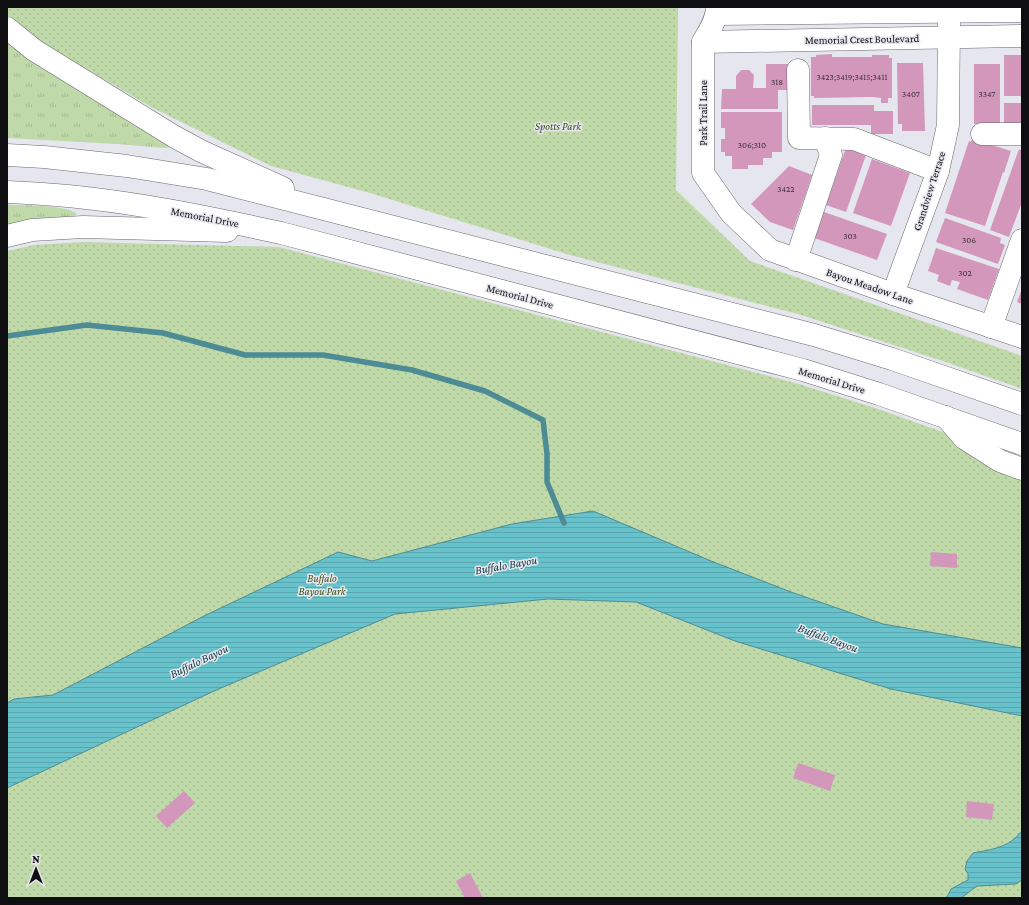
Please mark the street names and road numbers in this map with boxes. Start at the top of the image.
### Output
street label: Memorial Crest Boulevard [805,32,920,46]
street label: Park Trail Lane [697,80,709,146]
street label: Grandview Terrace [910,150,948,232]
street label: Memorial Drive [170,205,240,230]
street label: Bayou Meadow Lane [825,265,915,308]
street label: Memorial Drive [485,281,555,311]
street label: Memorial Drive [797,364,867,396]

